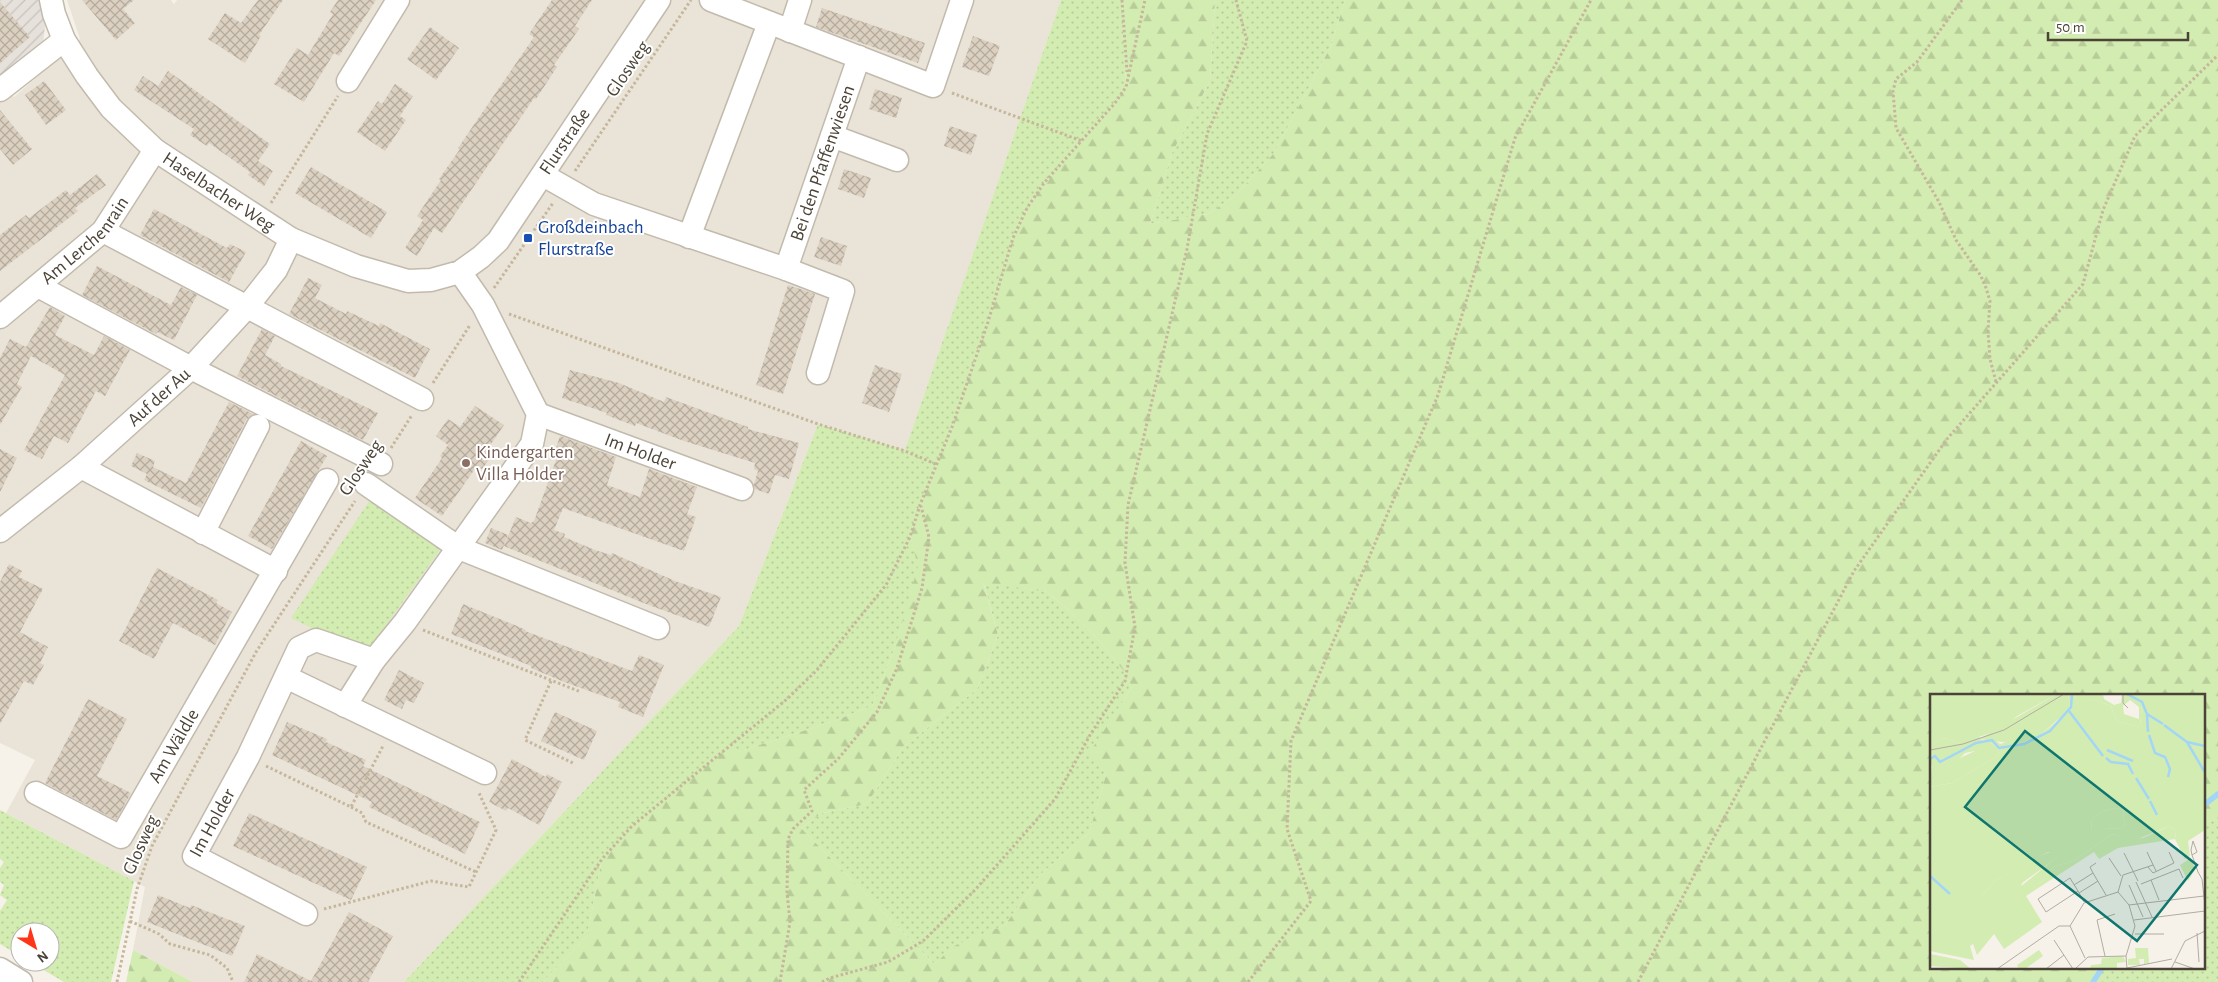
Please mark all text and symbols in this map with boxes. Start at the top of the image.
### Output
scale bar [2048,10,2188,42]
text: 50 m [2056,20,2085,35]
street label: Glosweg [603,37,654,100]
street label: Bei den Pfaffenwiesen [787,83,858,243]
street label: Flurstraße [536,104,594,178]
street label: Haselbacher Weg [159,148,279,236]
street label: Am Lerchenrain [37,193,132,288]
place label: Großdeinbach Flurstraße [538,218,644,259]
marker: Großdeinbach Flurstraße [522,232,534,244]
street label: Auf der Au [124,364,194,430]
street label: Im Holder [602,430,679,473]
street label: Glosweg [336,436,387,499]
place label: Kindergarten Villa Holder [476,443,574,484]
marker: Kindergarten Villa Holder [460,457,472,469]
inset map [1930,694,2206,970]
street label: Am Wäldle [145,706,202,786]
street label: Im Holder [186,785,238,860]
street label: Glosweg [120,812,163,877]
north arrow [10,922,60,972]
text: N [34,948,51,965]

